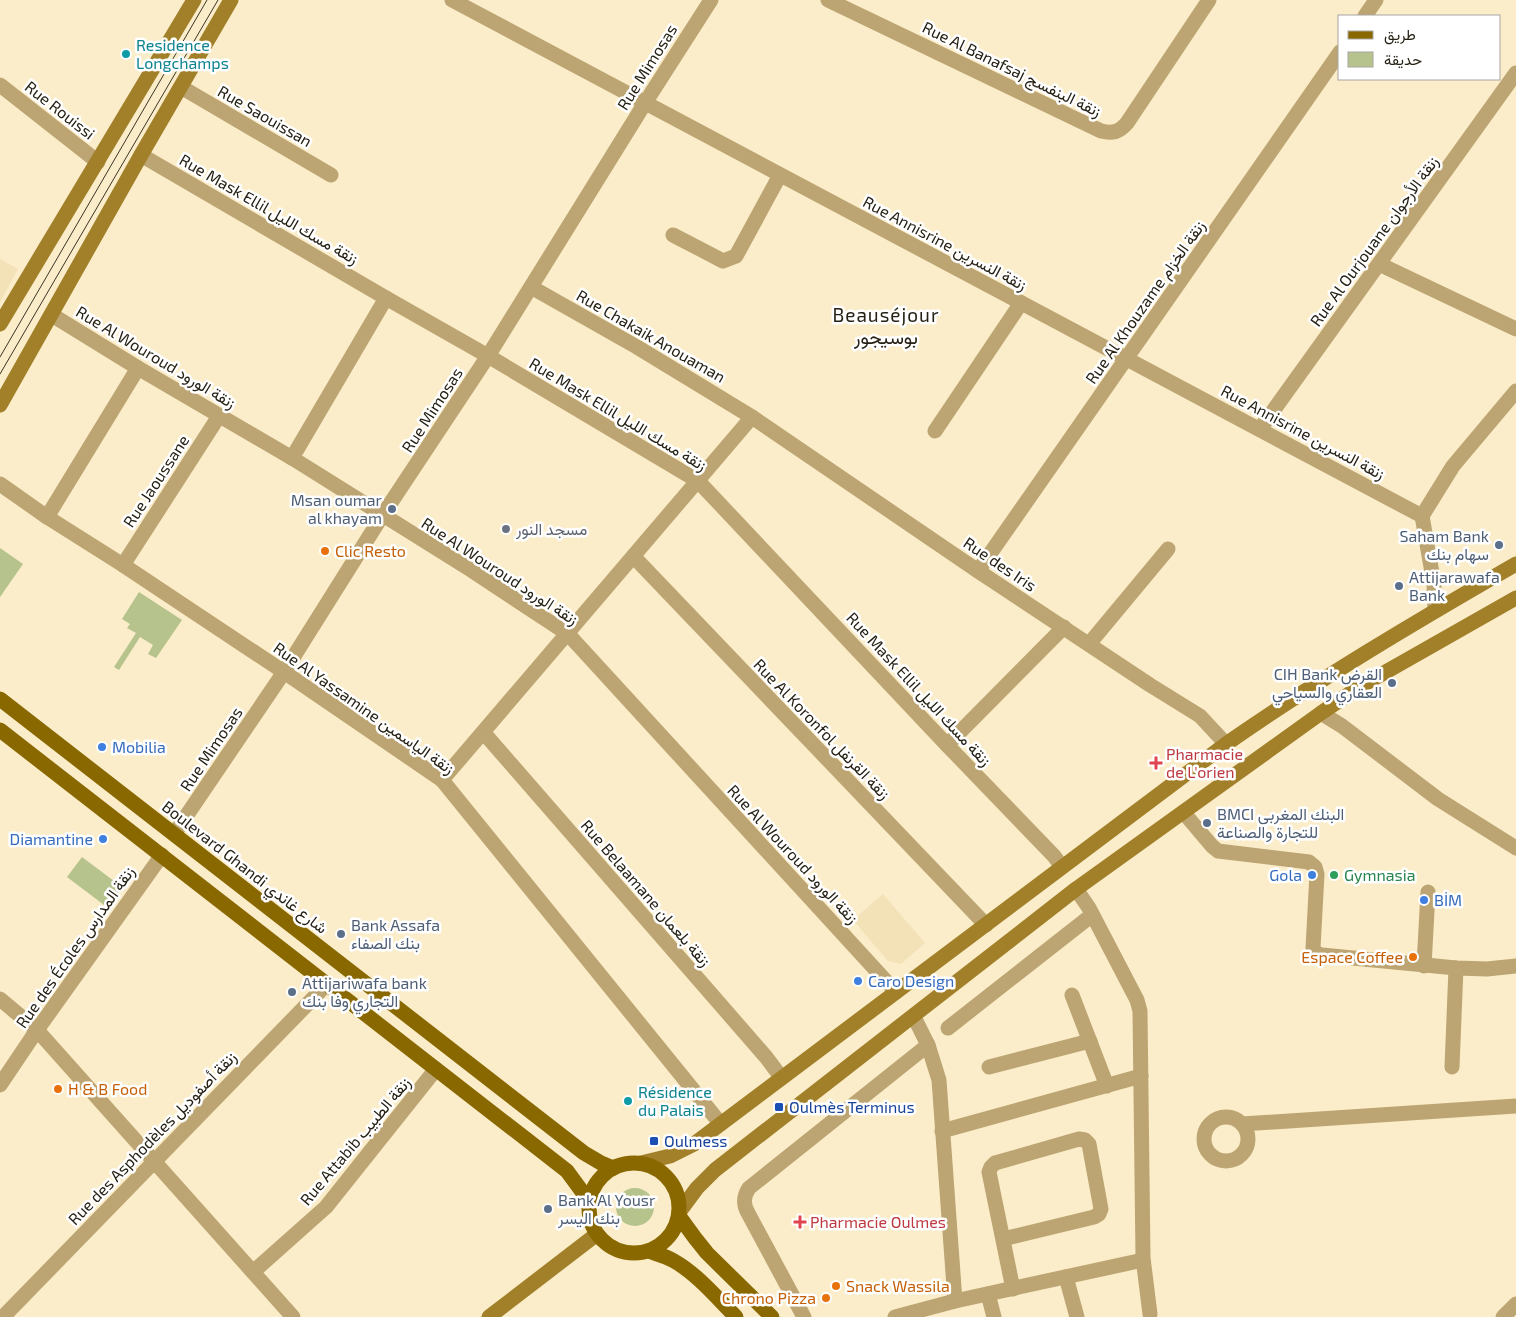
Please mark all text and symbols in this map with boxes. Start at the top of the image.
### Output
legend [1338,15,1501,80]
street label: Rue Al Banafsaj زنقة البنفسج [918,17,1105,123]
street label: Rue Mimosas [613,20,680,113]
text: طريق [1384,25,1416,45]
place label: Residence Longchamps [136,35,229,72]
marker: Residence Longchamps [120,48,132,60]
text: حديقة [1384,50,1422,69]
street label: Rue Rouissi [22,76,99,143]
street label: Rue Saouissan [215,81,316,150]
street label: Rue Mask Ellil زنقة مسك الليل [175,149,362,269]
street label: Rue Al Ourjouane زنقة الأرجوان [1306,152,1443,331]
street label: Rue Annisrine زنقة النسرين [859,191,1030,296]
street label: Rue Al Khouzame زنقة الخزام [1081,216,1210,388]
street label: Rue Chakaik Anouaman [573,285,729,386]
street label: Rue Al Wouroud زنقة الورود [72,301,240,414]
district label: Beauséjour بوسيجور [832,303,940,349]
street label: Rue Mask Ellil زنقة مسك الليل [525,353,710,476]
street label: Rue Mimosas [397,364,466,456]
street label: Rue Annisrine زنقة النسرين [1217,380,1388,485]
street label: Rue Jaoussane [119,431,192,530]
place label: Msan oumar al khayam [291,490,383,527]
marker: Msan oumar al khayam [386,503,398,515]
street label: Rue Al Wouroud زنقة الورود [417,513,582,630]
place label: مسجد النور [515,519,587,540]
marker: مسجد النور [500,523,512,535]
place label: Saham Bank سهام بنك [1399,526,1489,565]
street label: Rue des Iris [960,532,1040,595]
marker: Saham Bank سهام بنك [1493,539,1505,551]
place label: Clic Resto [335,541,406,560]
marker: Clic Resto [319,545,331,557]
place label: Attijarawafa Bank [1409,567,1500,604]
marker: Attijarawafa Bank [1393,580,1405,592]
street label: Rue Mask Ellil زنقة مسك الليل [842,608,996,771]
street label: Rue Al Yassamine زنقة الياسمين [269,638,458,779]
street label: Rue Al Koronfol زنقة القرنفل [749,654,894,804]
place label: CIH Bank القرض العقاري والسياحي [1272,664,1382,706]
marker: CIH Bank القرض العقاري والسياحي [1386,677,1398,689]
street label: Rue Mimosas [176,703,246,794]
place label: Mobilia [112,737,166,756]
marker: Mobilia [96,741,108,753]
place label: Pharmacie de L'orien [1166,744,1243,781]
marker: Pharmacie de L'orien [1150,757,1162,769]
street label: Rue Al Wouroud زنقة الورود [723,780,863,928]
street label: Boulevard Ghandi شارع غاندي [156,796,332,941]
place label: BMCI البنك المغربي للتجارة والصناعة [1217,804,1344,843]
street label: Rue Belaamane زنقة بلعمان [576,815,715,971]
marker: BMCI البنك المغربي للتجارة والصناعة [1201,817,1213,829]
place label: Diamantine [10,829,93,848]
marker: Diamantine [97,833,109,845]
street label: Rue des Écoles زنقة المدارس [11,862,139,1032]
place label: Gola [1269,865,1302,884]
place label: Gymnasia [1344,865,1416,884]
marker: Gola [1306,869,1318,881]
marker: Gymnasia [1328,869,1340,881]
place label: BİM [1434,890,1462,909]
marker: BİM [1418,894,1430,906]
place label: Bank Assafa بنك الصفاء [351,915,440,953]
marker: Bank Assafa بنك الصفاء [335,928,347,940]
place label: Espace Coffee [1301,947,1403,966]
marker: Espace Coffee [1407,951,1419,963]
place label: Caro Design [868,971,954,990]
place label: Attijariwafa bank التجاري وفا بنك [302,973,427,1015]
marker: Caro Design [852,975,864,987]
marker: Attijariwafa bank التجاري وفا بنك [286,986,298,998]
street label: Rue des Asphodèles زنقة أصفوديل [64,1047,241,1230]
street label: Rue Attabib زنقة الطبيب [295,1073,415,1210]
place label: H & B Food [68,1079,147,1098]
place label: Résidence du Palais [638,1082,712,1119]
marker: H & B Food [52,1083,64,1095]
marker: Résidence du Palais [622,1095,634,1107]
place label: Oulmès Terminus [789,1097,915,1116]
marker: Oulmès Terminus [773,1101,785,1113]
place label: Oulmess [664,1131,727,1150]
marker: Oulmess [648,1135,660,1147]
place label: Bank Al Yousr بنك اليسر [557,1190,656,1229]
marker: Bank Al Yousr بنك اليسر [542,1203,554,1215]
place label: Pharmacie Oulmes [810,1212,946,1231]
marker: Pharmacie Oulmes [794,1216,806,1228]
place label: Snack Wassila [846,1276,950,1295]
marker: Snack Wassila [830,1280,842,1292]
place label: Chrono Pizza [722,1288,816,1307]
marker: Chrono Pizza [820,1292,832,1304]

